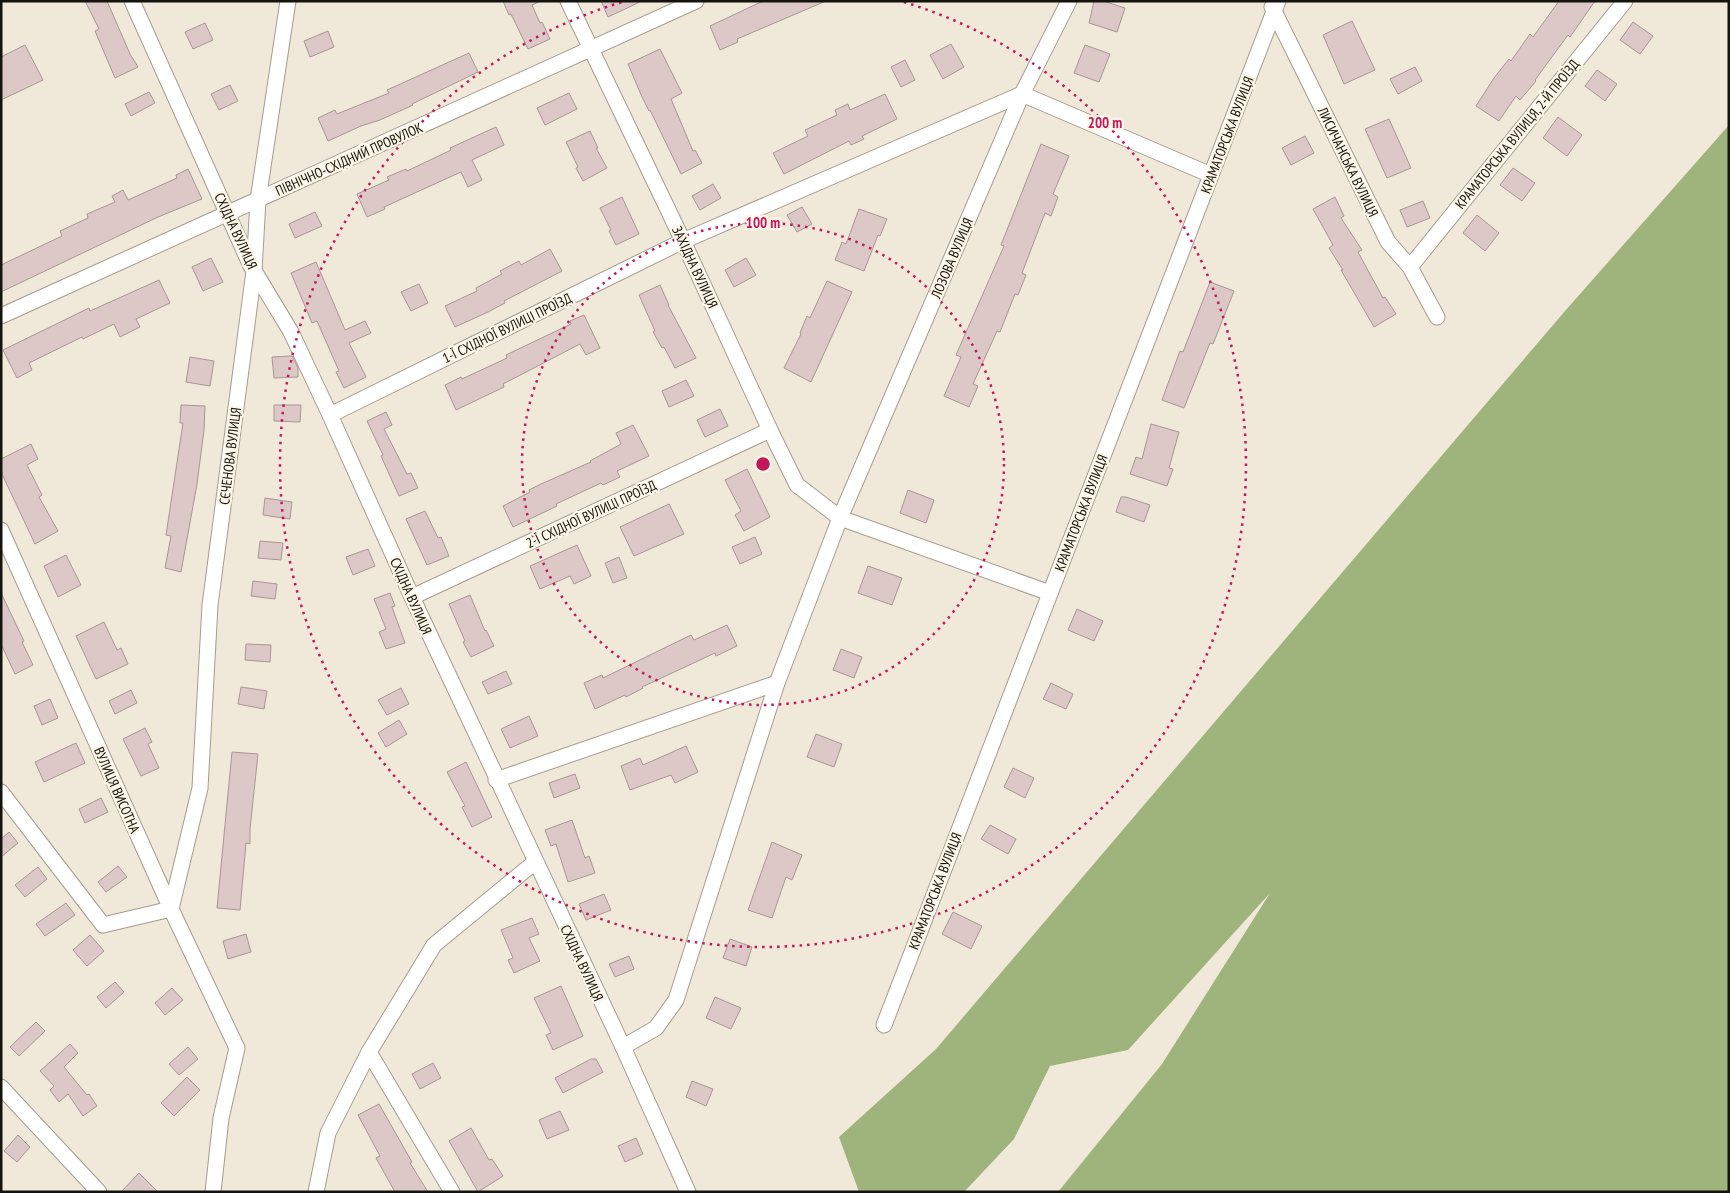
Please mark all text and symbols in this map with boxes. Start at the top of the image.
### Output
street label: КРАМАТОРСЬКА ВУЛИЦЯ, 2-Й ПРОЇЗД [1451,55,1583,213]
street label: КРАМАТОРСЬКА ВУЛИЦЯ [1196,74,1258,196]
street label: ЛИСИЧАНСЬКА ВУЛИЦЯ [1313,103,1382,220]
text: 200 m [1088,113,1122,132]
street label: ПІВНІЧНО-СХІДНИЙ ПРОВУЛОК [273,118,426,200]
street label: СХІДНА ВУЛИЦЯ [210,190,262,272]
text: 100 m [746,213,780,232]
street label: ЛОЗОВА ВУЛИЦЯ [927,215,977,302]
street label: ЗАХІДНА ВУЛИЦЯ [668,223,722,311]
street label: 1-Ї СХІДНОЇ ВУЛИЦІ ПРОЇЗД [439,289,575,367]
street label: СЄЧЕНОВА ВУЛИЦЯ [215,406,245,506]
street label: КРАМАТОРСЬКА ВУЛИЦЯ [1050,452,1112,574]
centre of rings [754,455,772,473]
street label: 2-Ї СХІДНОЇ ВУЛИЦІ ПРОЇЗД [523,476,659,552]
street label: СХІДНА ВУЛИЦЯ [386,555,436,637]
street label: ВУЛИЦЯ ВИСОТНА [90,744,144,836]
street label: КРАМАТОРСЬКА ВУЛИЦЯ [904,830,966,952]
street label: СХІДНА ВУЛИЦЯ [556,922,608,1004]

